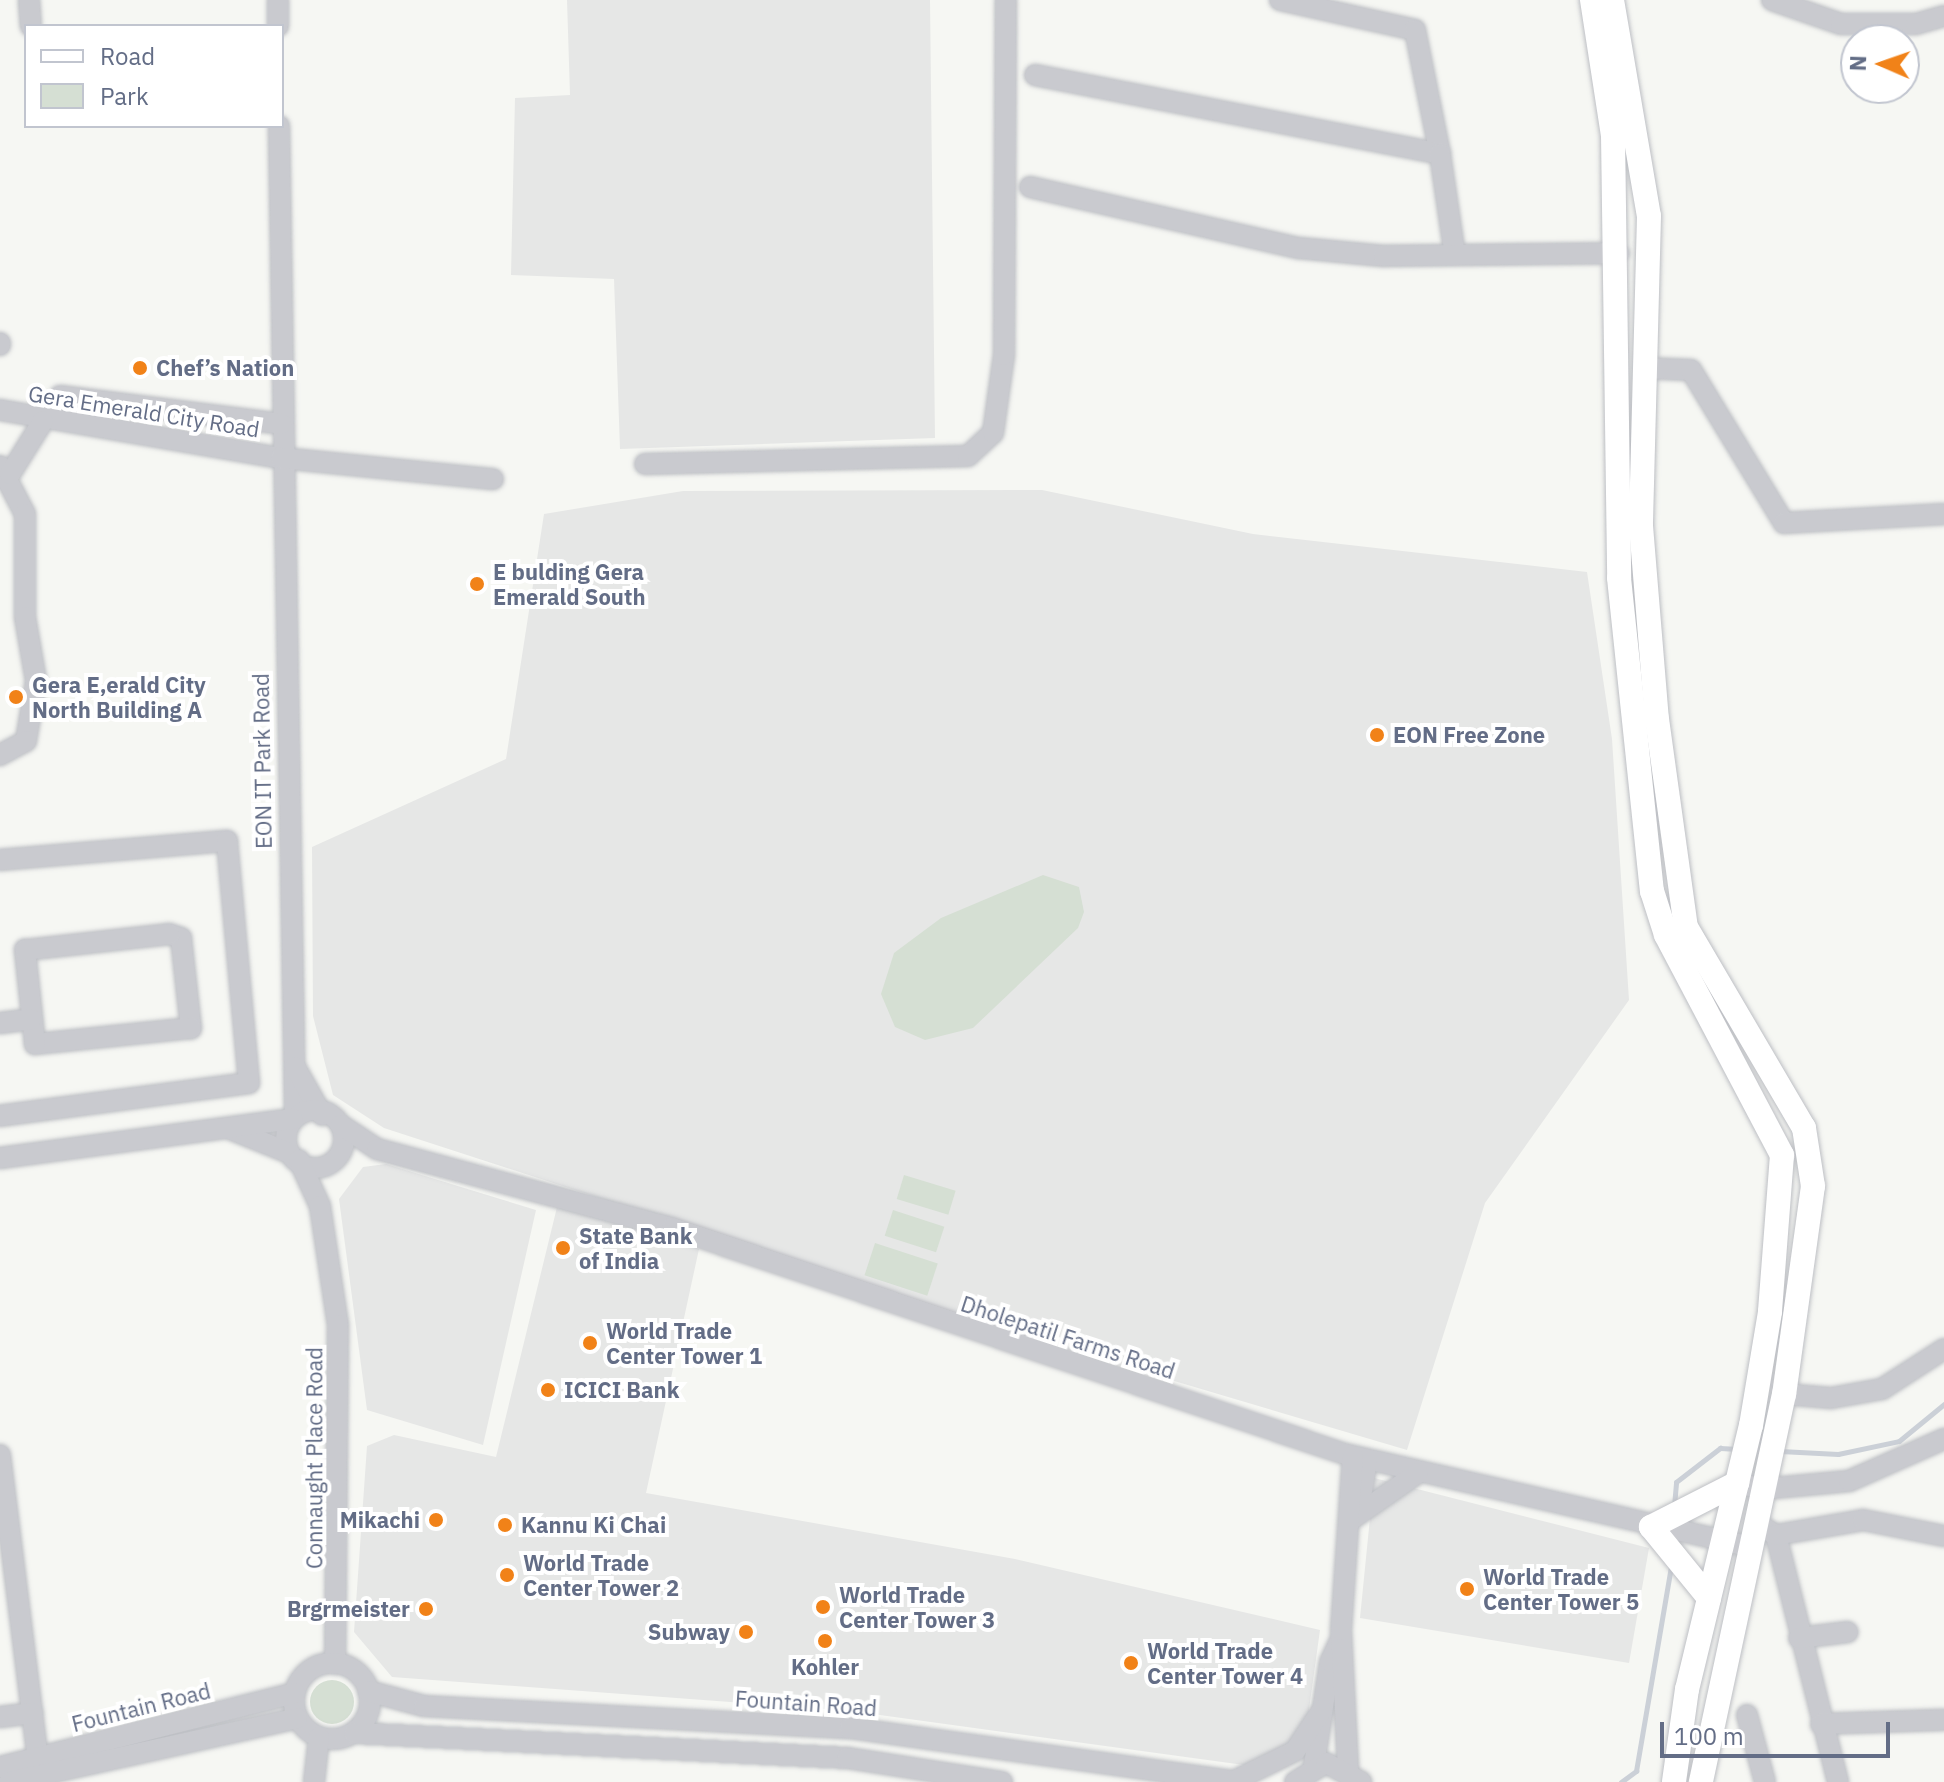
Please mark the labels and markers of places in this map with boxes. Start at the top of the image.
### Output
place label: Chef’s Nation [156,355,294,381]
marker: Chef’s Nation [131,359,149,377]
place label: E bulding Gera Emerald South [493,558,646,610]
marker: E bulding Gera Emerald South [468,575,486,593]
place label: Gera E,erald City North Building A [32,671,206,722]
marker: Gera E,erald City North Building A [7,688,25,706]
place label: EON Free Zone [1393,722,1545,748]
marker: EON Free Zone [1368,726,1386,744]
place label: State Bank of India [579,1222,692,1274]
marker: State Bank of India [554,1239,572,1257]
place label: World Trade Center Tower 1 [606,1317,762,1368]
marker: World Trade Center Tower 1 [581,1334,599,1352]
place label: ICICI Bank [564,1377,679,1403]
marker: ICICI Bank [539,1381,557,1399]
place label: Mikachi [340,1507,420,1533]
marker: Mikachi [427,1511,445,1529]
place label: Kannu Ki Chai [521,1512,666,1538]
marker: Kannu Ki Chai [496,1516,514,1534]
place label: World Trade Center Tower 2 [523,1549,679,1600]
place label: World Trade Center Tower 5 [1483,1563,1639,1614]
marker: World Trade Center Tower 2 [498,1566,516,1584]
marker: World Trade Center Tower 5 [1458,1580,1476,1598]
place label: World Trade Center Tower 3 [839,1581,995,1632]
place label: Brgrmeister [287,1596,410,1622]
marker: World Trade Center Tower 3 [814,1598,832,1616]
marker: Brgrmeister [417,1600,435,1618]
place label: Subway [648,1619,730,1645]
marker: Subway [737,1623,755,1641]
marker: Kohler [816,1632,834,1650]
place label: World Trade Center Tower 4 [1147,1637,1303,1688]
place label: Kohler [791,1654,859,1680]
marker: World Trade Center Tower 4 [1122,1654,1140,1672]

